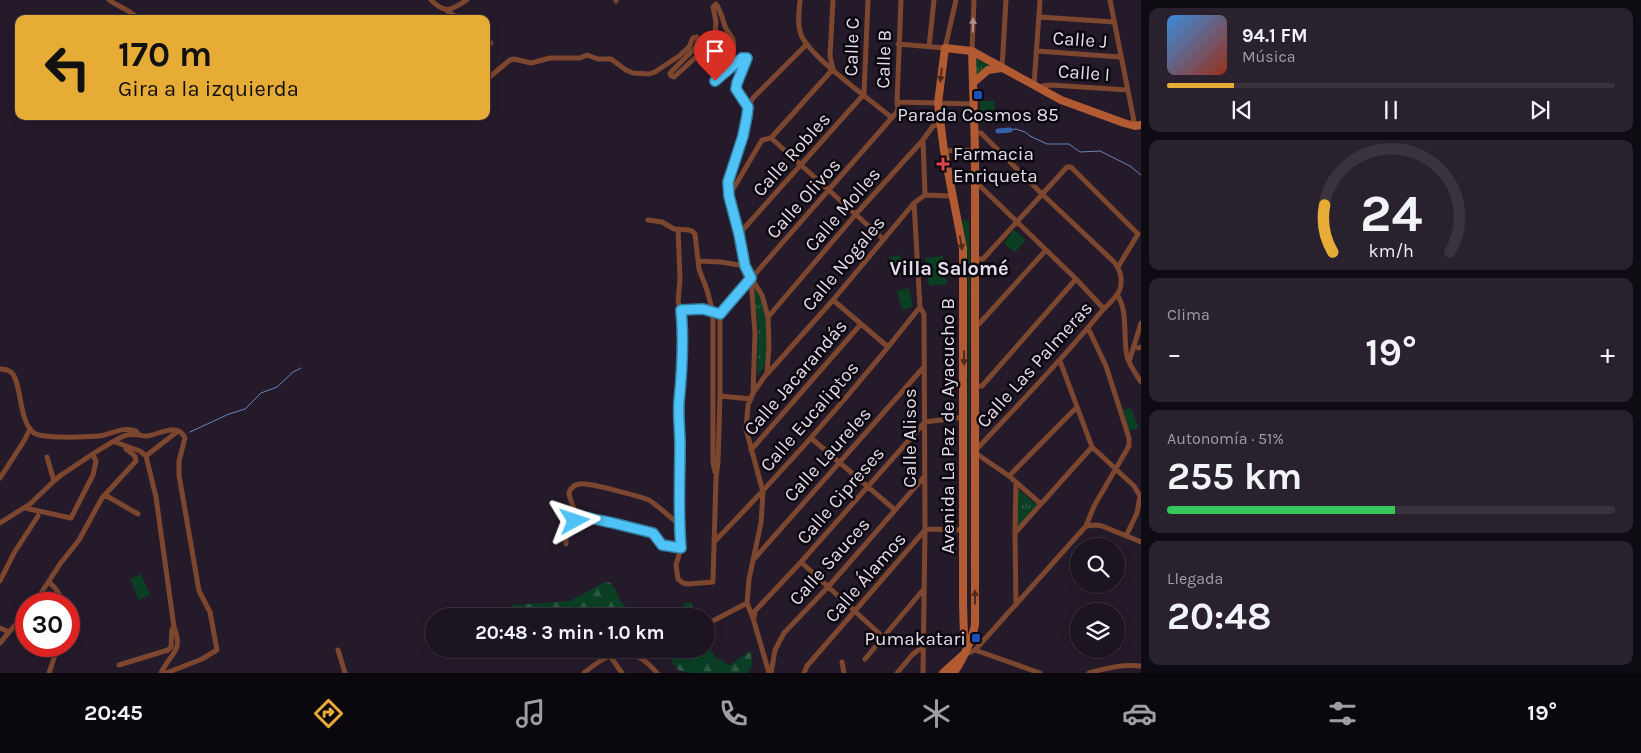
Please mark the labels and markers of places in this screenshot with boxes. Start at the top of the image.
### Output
pin [694,30,736,81]
marker: Parada Cosmos 85 [972,89,984,101]
place label: Parada Cosmos 85 [897,104,1059,126]
place label: Farmacia Enriqueta [953,143,1038,187]
marker: Farmacia Enriqueta [937,158,949,170]
place label: Pumakatari [864,628,966,650]
marker: Pumakatari [970,632,982,644]

